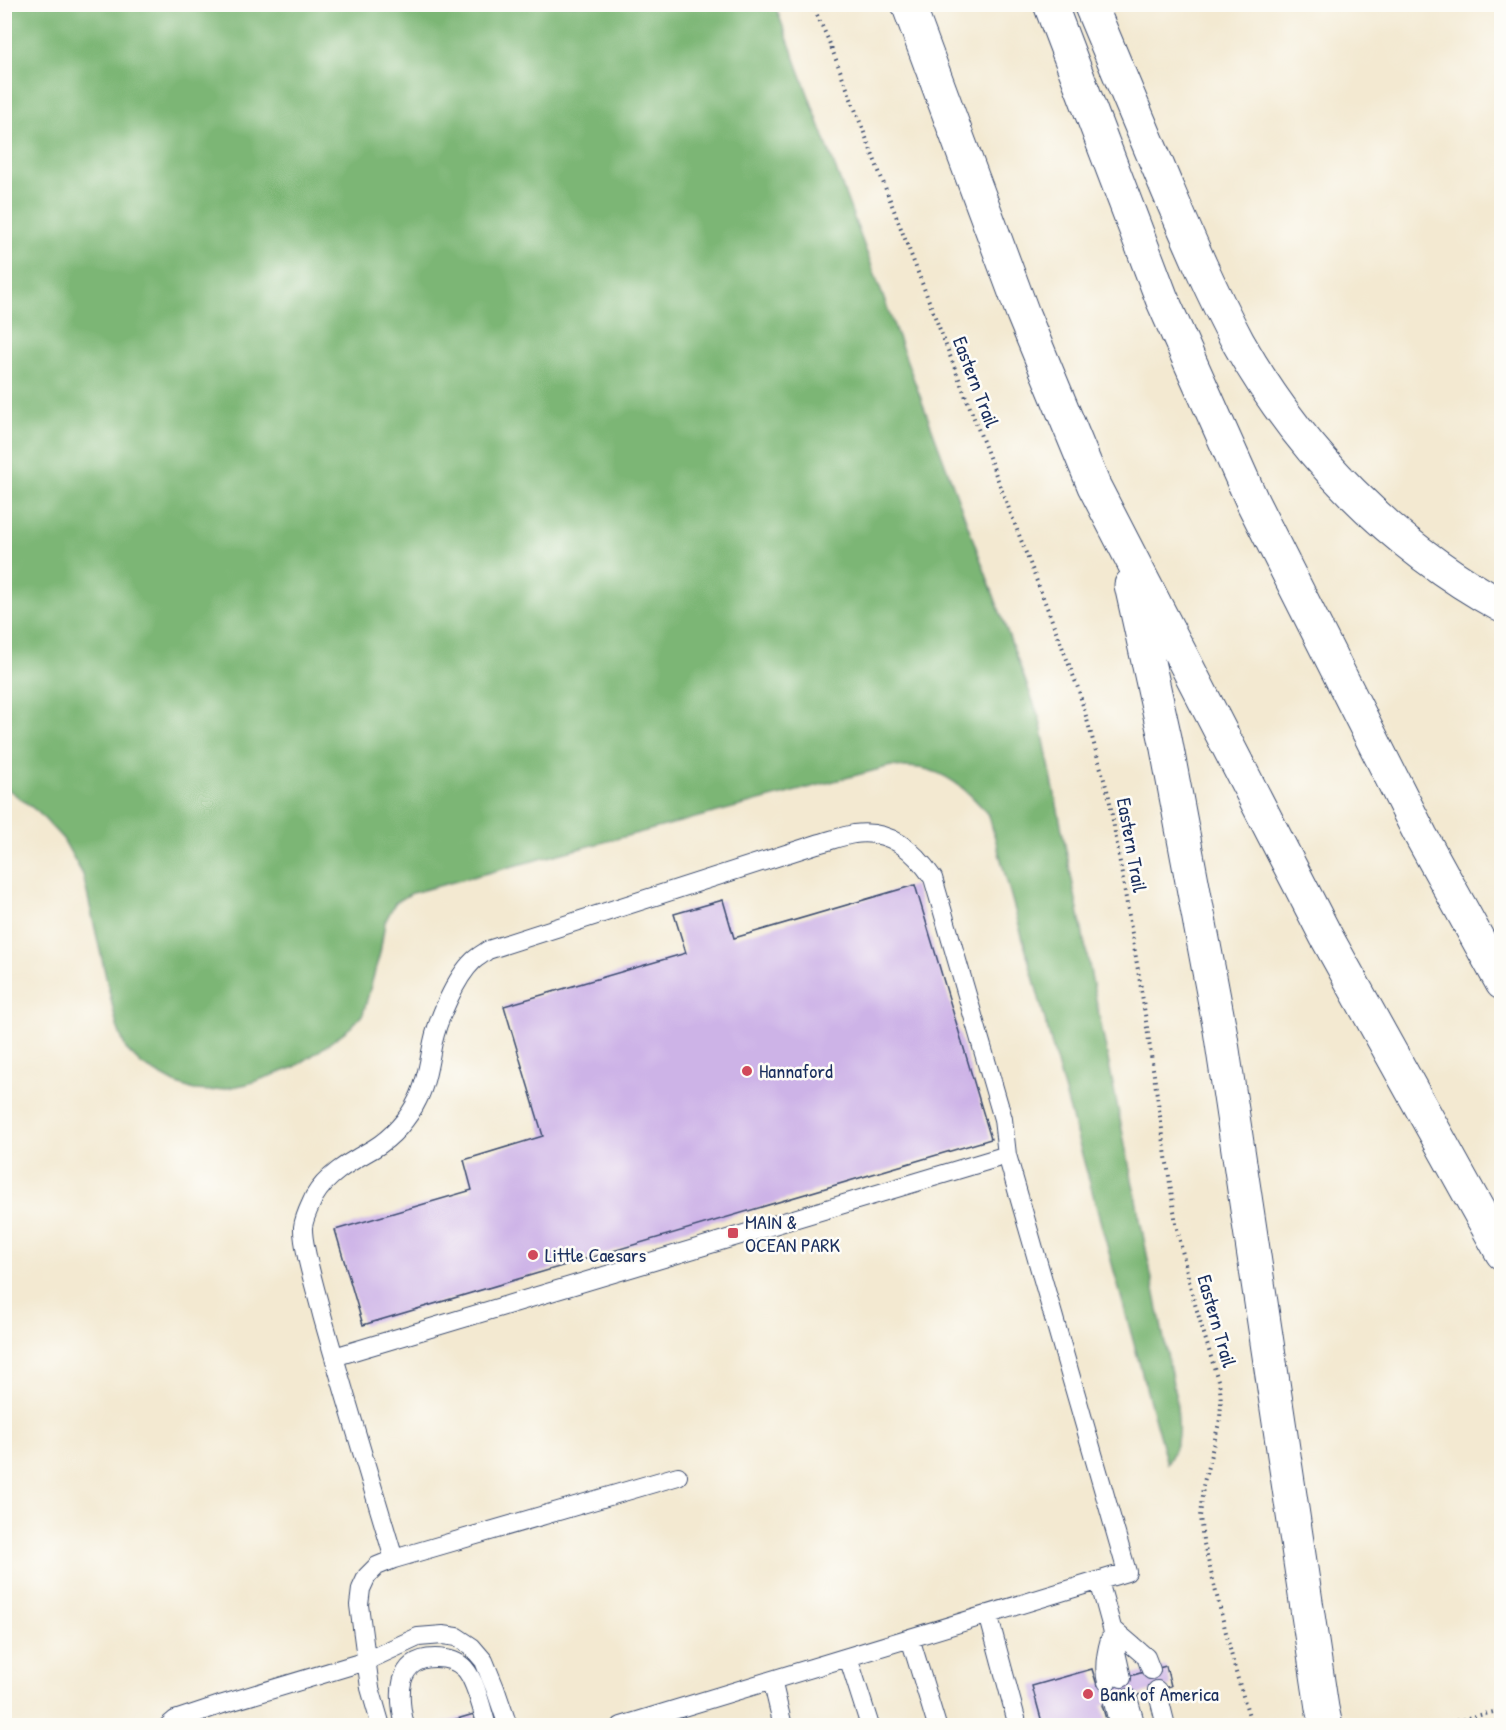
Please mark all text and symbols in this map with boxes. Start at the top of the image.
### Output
street label: Eastern Trail [947,333,1006,432]
street label: Eastern Trail [1111,796,1154,895]
place label: Hannaford [759,1057,833,1084]
marker: Hannaford [740,1064,754,1078]
place label: MAIN & OCEAN PARK [745,1208,840,1258]
marker: MAIN & OCEAN PARK [726,1226,740,1240]
place label: Little Caesars [545,1241,647,1268]
marker: Little Caesars [526,1248,540,1262]
street label: Eastern Trail [1191,1271,1244,1371]
place label: Bank of America [1100,1680,1219,1707]
marker: Bank of America [1081,1687,1095,1701]

